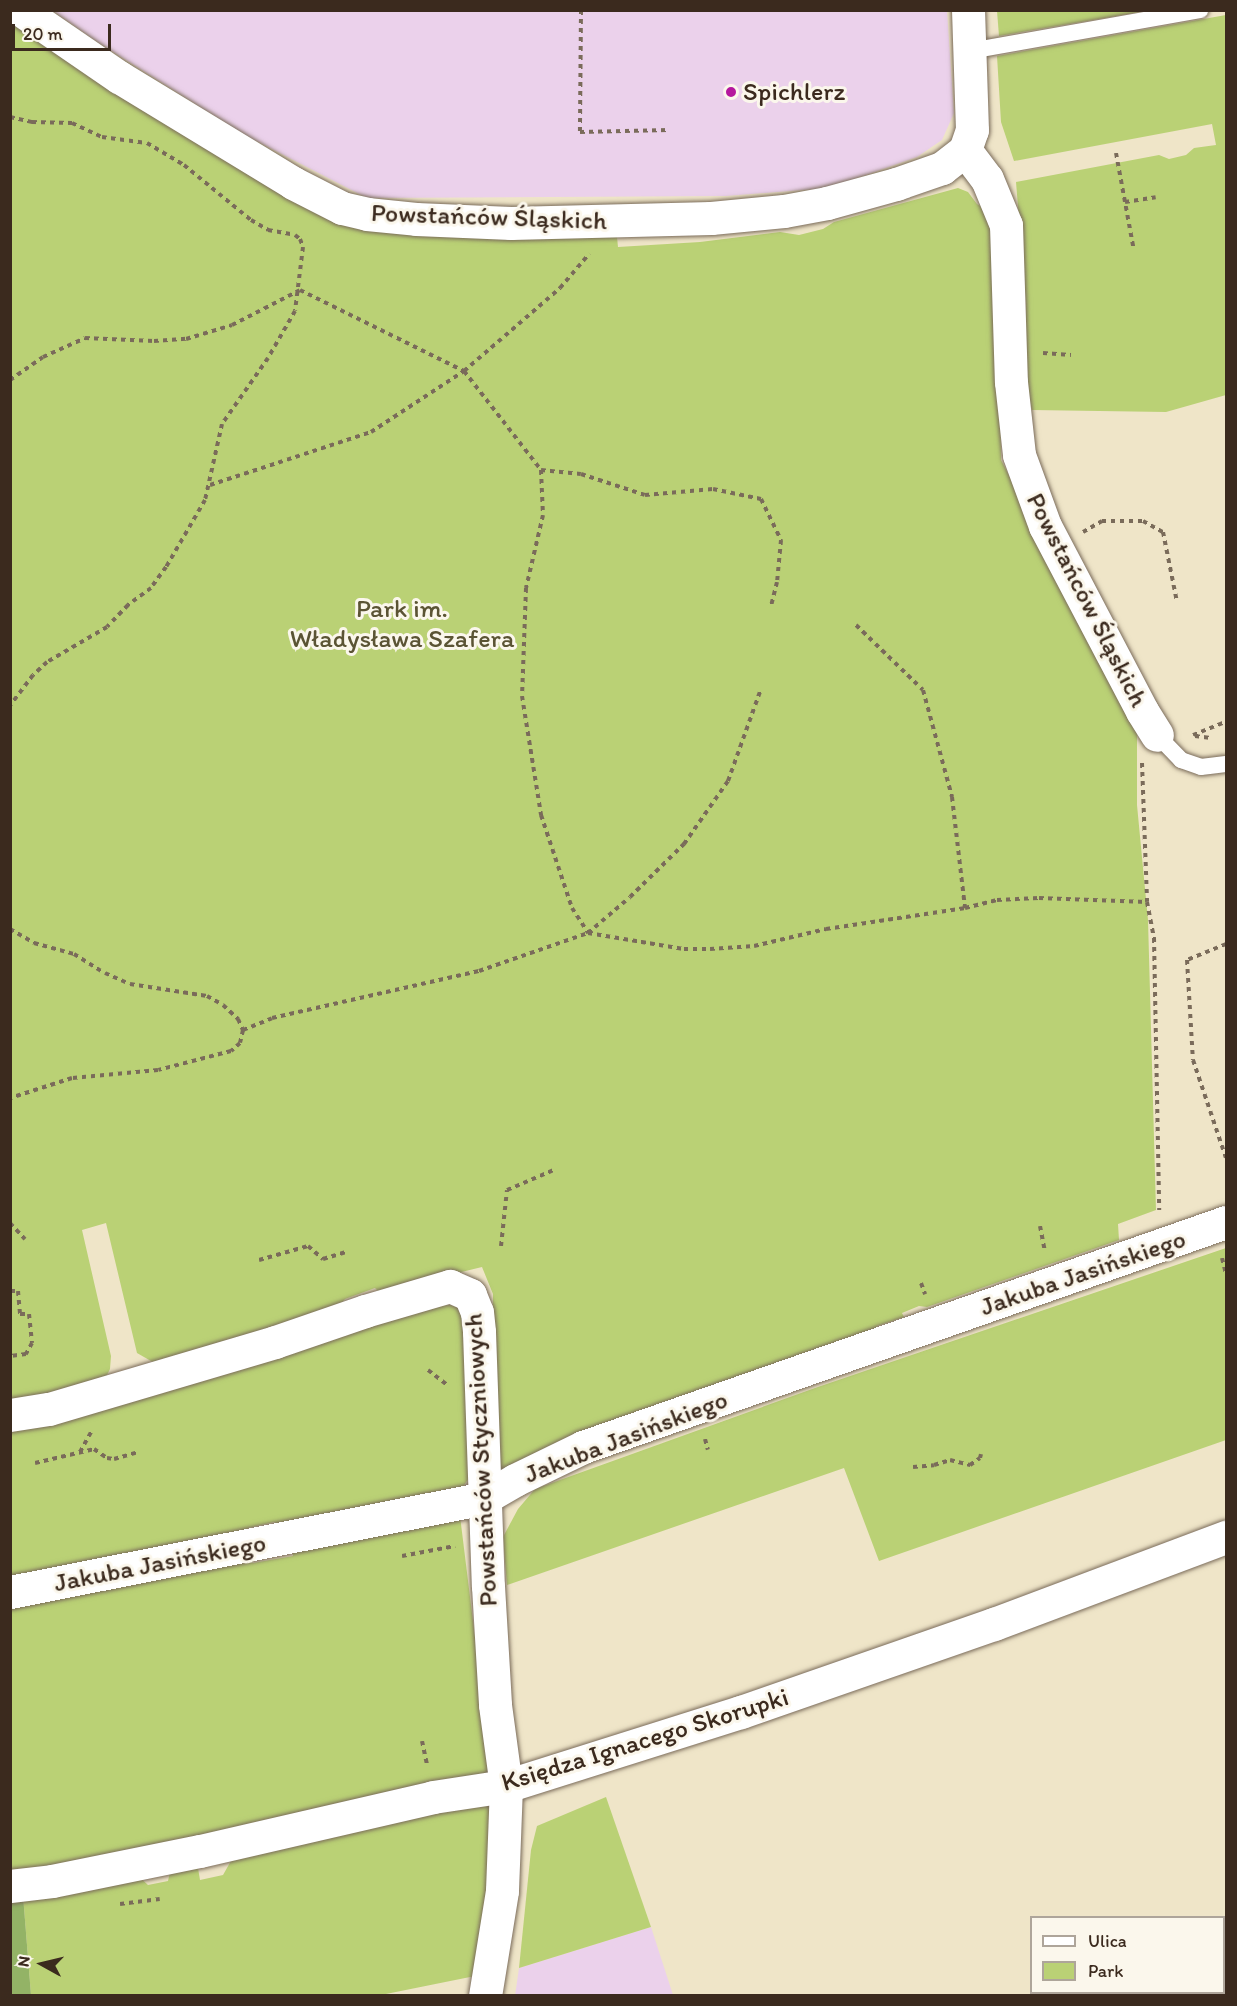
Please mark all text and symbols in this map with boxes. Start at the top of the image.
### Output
scale bar [15,12,114,50]
text: 20 m [23,23,63,45]
place label: Spichlerz [743,76,845,108]
marker: Spichlerz [724,85,738,99]
street label: Powstańców Śląskich [371,197,607,237]
street label: Powstańców Śląskich [1020,488,1154,712]
park label: Park im. Władysława Szafera [290,593,514,654]
street label: Jakuba Jasińskiego [976,1223,1190,1323]
street label: Powstańców Styczniowych [458,1313,504,1607]
street label: Jakuba Jasińskiego [520,1384,732,1490]
street label: Jakuba Jasińskiego [51,1527,269,1599]
street label: Księdza Ignacego Skorupki [498,1681,792,1799]
legend [1030,1916,1225,1994]
text: Ulica [1088,1930,1127,1952]
north arrow [12,1934,72,1994]
text: N [14,1955,34,1968]
text: Park [1088,1960,1123,1982]

